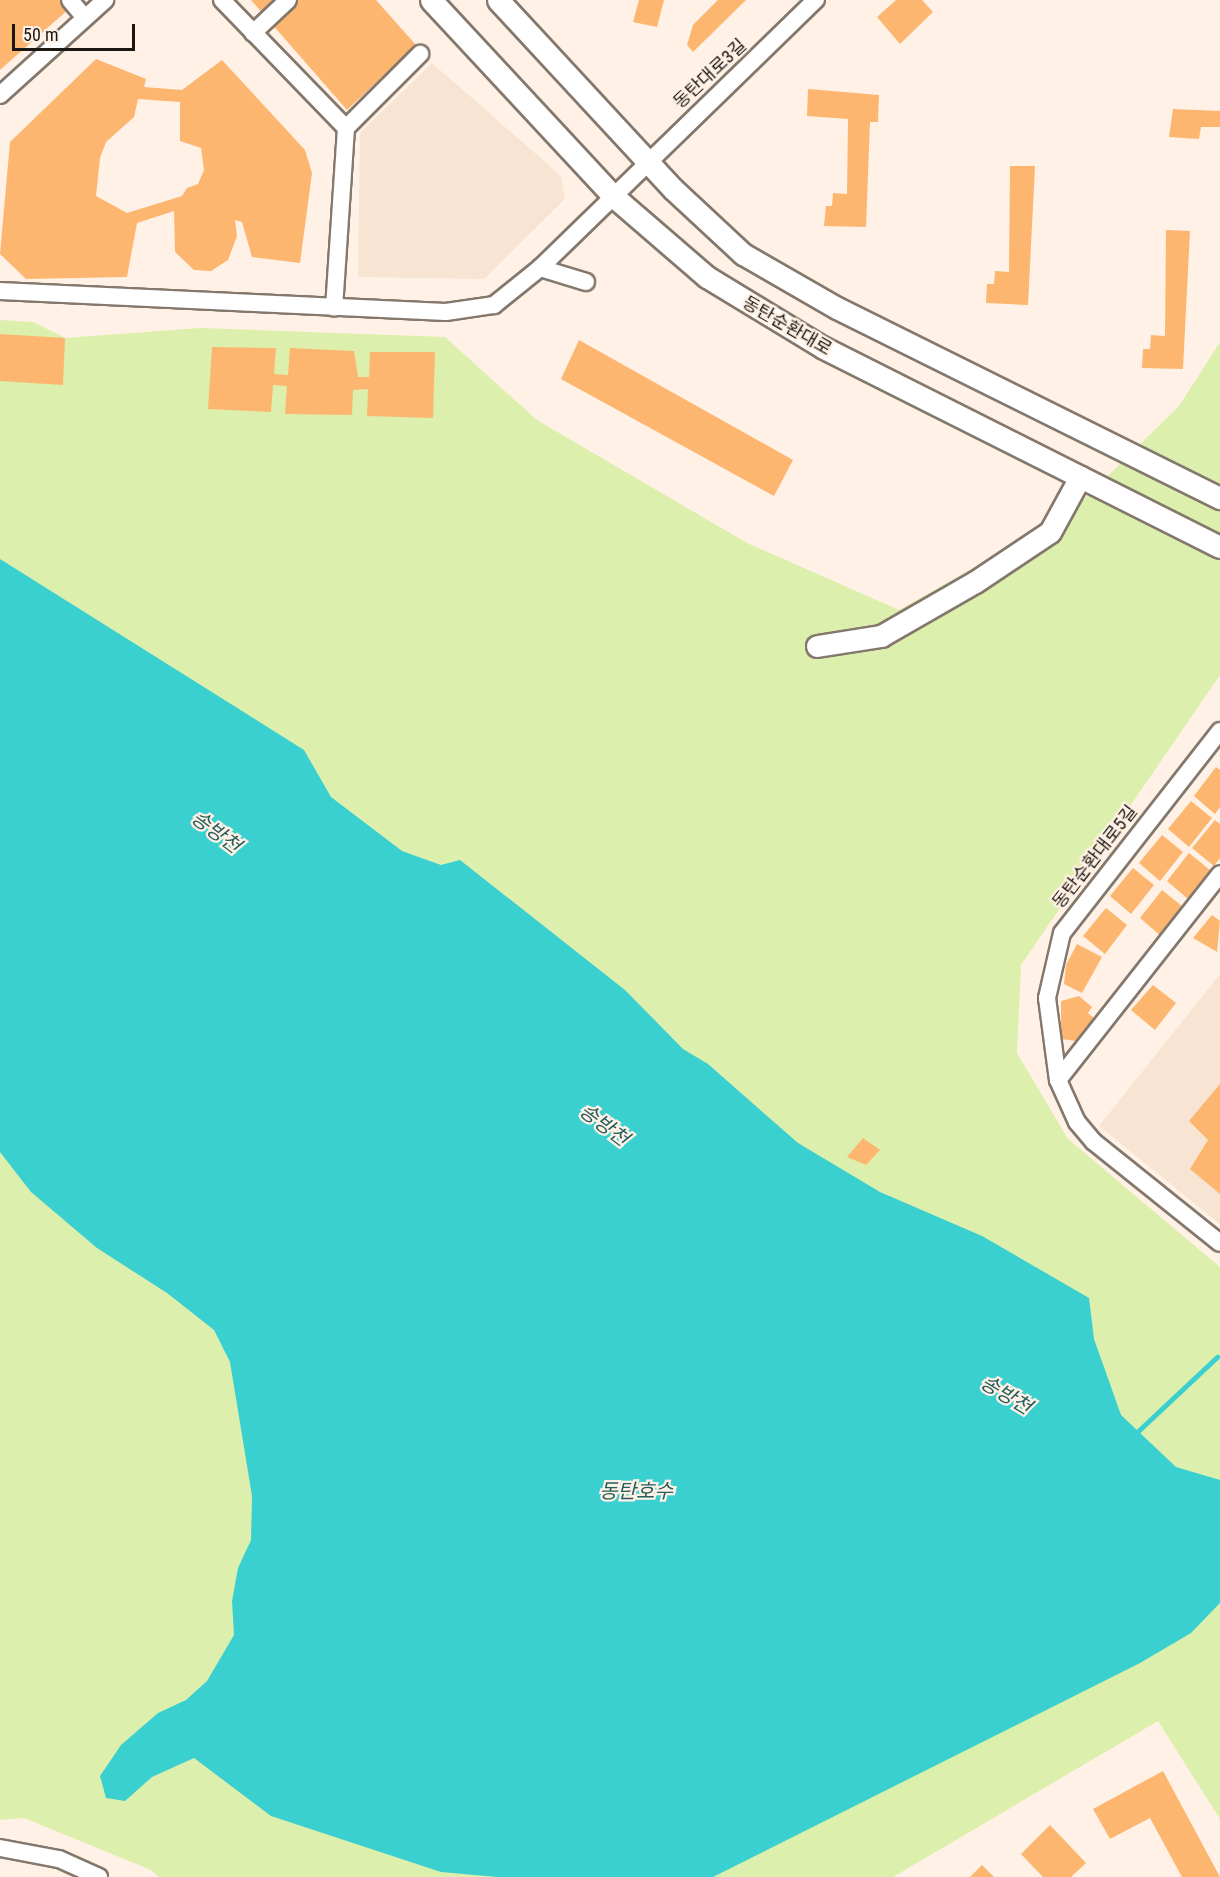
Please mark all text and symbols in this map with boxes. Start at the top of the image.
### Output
scale bar [15,12,138,50]
text: 50 m [23,24,58,45]
street label: 동탄대로3길 [669,35,751,113]
street label: 동탄순환대로 [739,292,835,360]
street label: 동탄순환대로5길 [1048,801,1142,913]
water label: 송방천 [187,806,245,858]
water label: 송방천 [575,1099,633,1151]
water label: 송방천 [976,1370,1036,1420]
water label: 동탄호수 [599,1479,673,1503]

